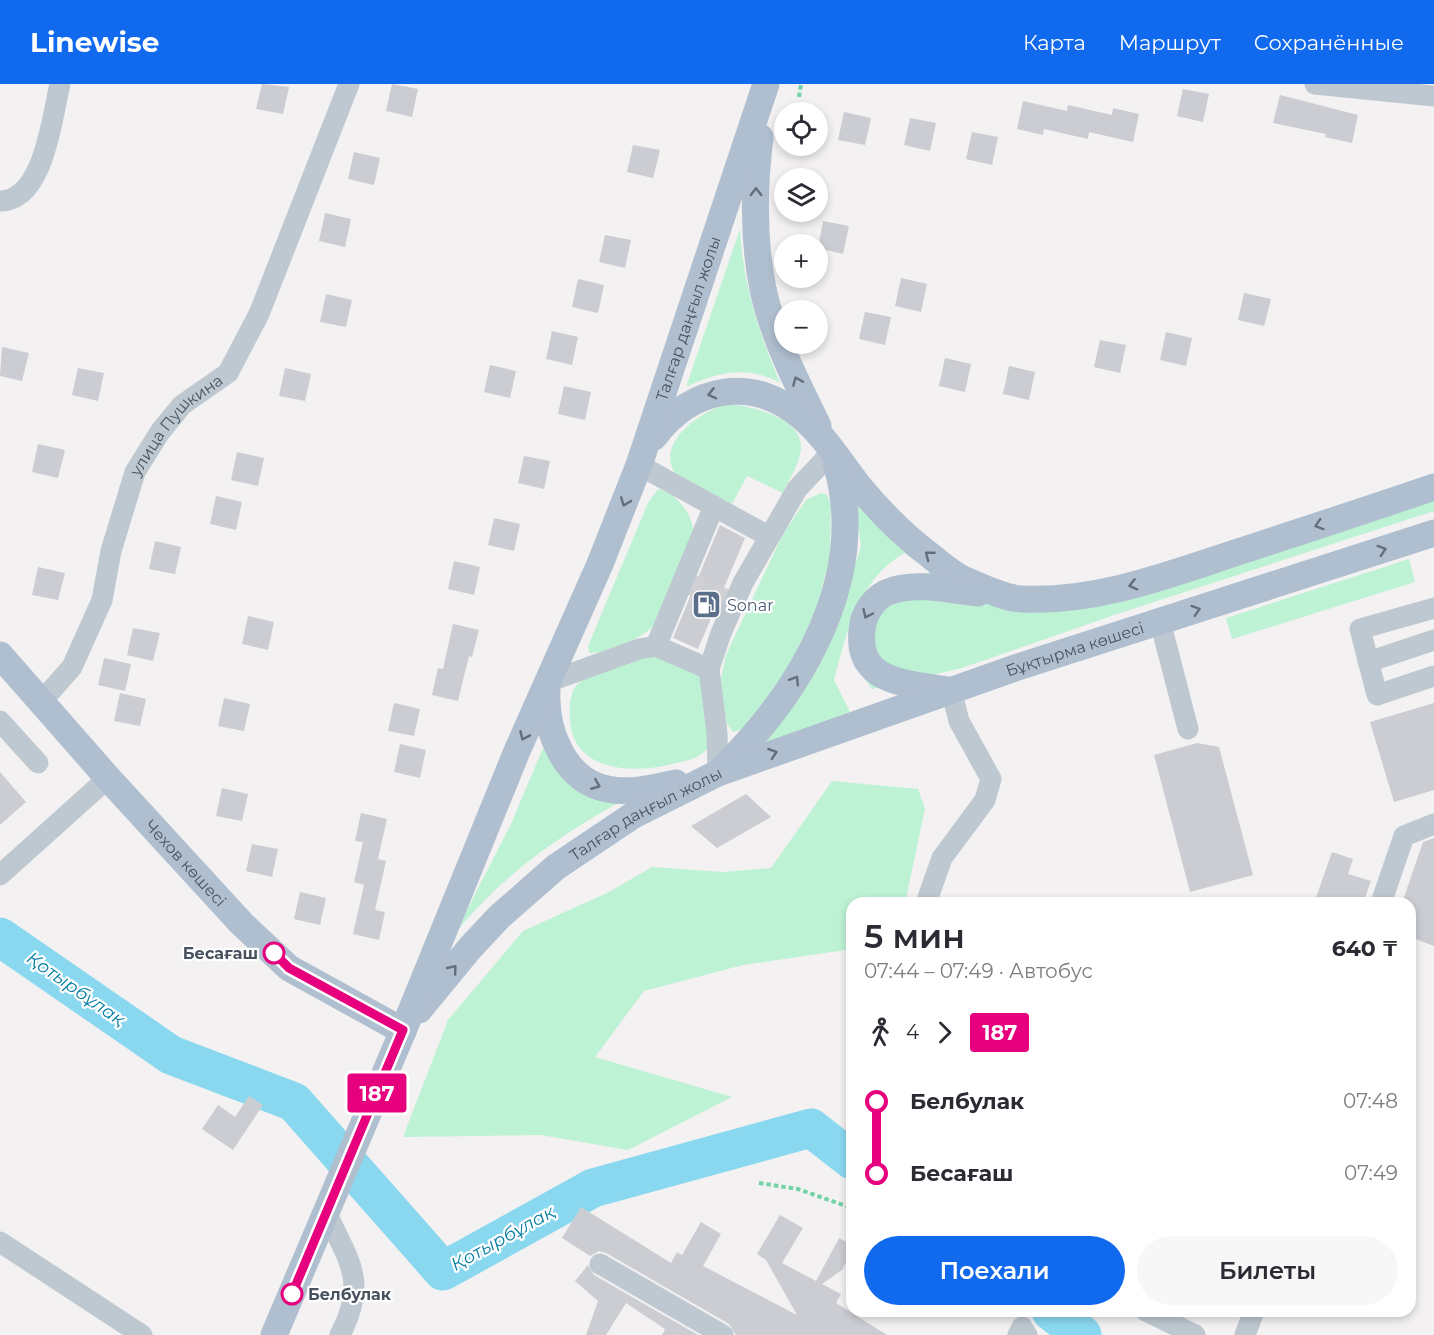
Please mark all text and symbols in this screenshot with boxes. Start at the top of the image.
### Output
text: Linewise [30,25,159,59]
text: Карта [1023,30,1086,55]
text: Маршрут [1119,30,1221,55]
text: Сохранённые [1254,30,1404,55]
map controls [774,102,828,354]
button: locate [774,102,828,156]
button: layers [774,168,828,222]
one-way arrow [750,188,762,197]
street label: Талғар даңғыл жолы [652,234,725,403]
button: + [774,234,828,288]
button: − [774,300,828,354]
street label: улица Пушкина [126,371,227,480]
one-way arrow [792,376,804,387]
one-way arrow [707,387,717,400]
one-way arrow [620,495,632,506]
one-way arrow [1314,518,1325,531]
one-way arrow [1376,545,1387,557]
one-way arrow [925,552,936,563]
one-way arrow [1128,578,1139,590]
fuel station icon: Sonar [690,589,722,621]
place label: Sonar [727,596,774,615]
one-way arrow [1190,604,1201,617]
one-way arrow [863,608,875,619]
street label: Бұқтырма көшесі [1003,618,1146,681]
one-way arrow [787,676,799,686]
one-way arrow [519,730,531,741]
one-way arrow [767,748,778,761]
street label: Талғар даңғыл жолы [566,764,725,865]
one-way arrow [590,777,601,790]
street label: Чехов көшесі [141,816,230,911]
text: 5 мин [864,916,965,956]
text: 640 ₸ [1332,935,1398,962]
marker: Бесағаш [263,942,285,964]
place label: Бесағаш [183,944,258,963]
water label: Қотырбұлақ [22,947,130,1031]
text: 07:44 – 07:49 · Автобус [864,959,1093,983]
one-way arrow [446,964,457,975]
icon: walk [864,1016,897,1049]
icon: forward [928,1016,961,1049]
text: 4 [906,1020,919,1044]
text: 187 [982,1020,1017,1045]
line badge: 187 [342,1074,412,1112]
text: 187 [359,1081,395,1106]
text: Белбулак [910,1088,1024,1115]
text: 07:48 [1343,1089,1398,1113]
text: Бесағаш [910,1160,1013,1187]
text: 07:49 [1344,1161,1398,1185]
water label: Қотырбұлақ [447,1200,559,1276]
button: Поехали [864,1236,1125,1305]
button: Билеты [1137,1236,1398,1305]
marker: Белбулак [281,1283,303,1305]
place label: Белбулак [308,1285,392,1304]

